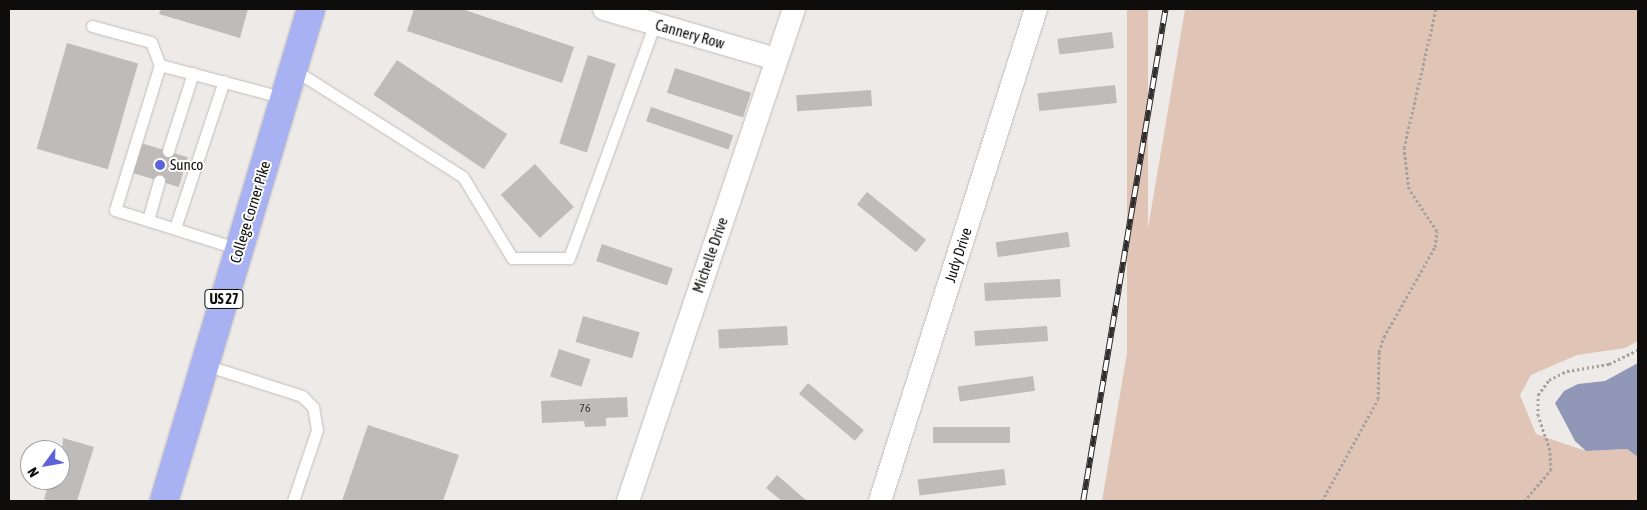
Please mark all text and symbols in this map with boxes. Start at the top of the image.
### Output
street label: Cannery Row [653,16,727,52]
place label: Sunco [170,156,203,174]
marker: Sunco [154,159,166,171]
street label: College Corner Pike [226,159,274,265]
street label: Michelle Drive [689,215,731,295]
street label: Judy Drive [941,225,975,285]
road number: US 27 [204,288,244,310]
house number: 76 [579,402,591,416]
north arrow [20,440,70,490]
text: N [24,465,42,480]

